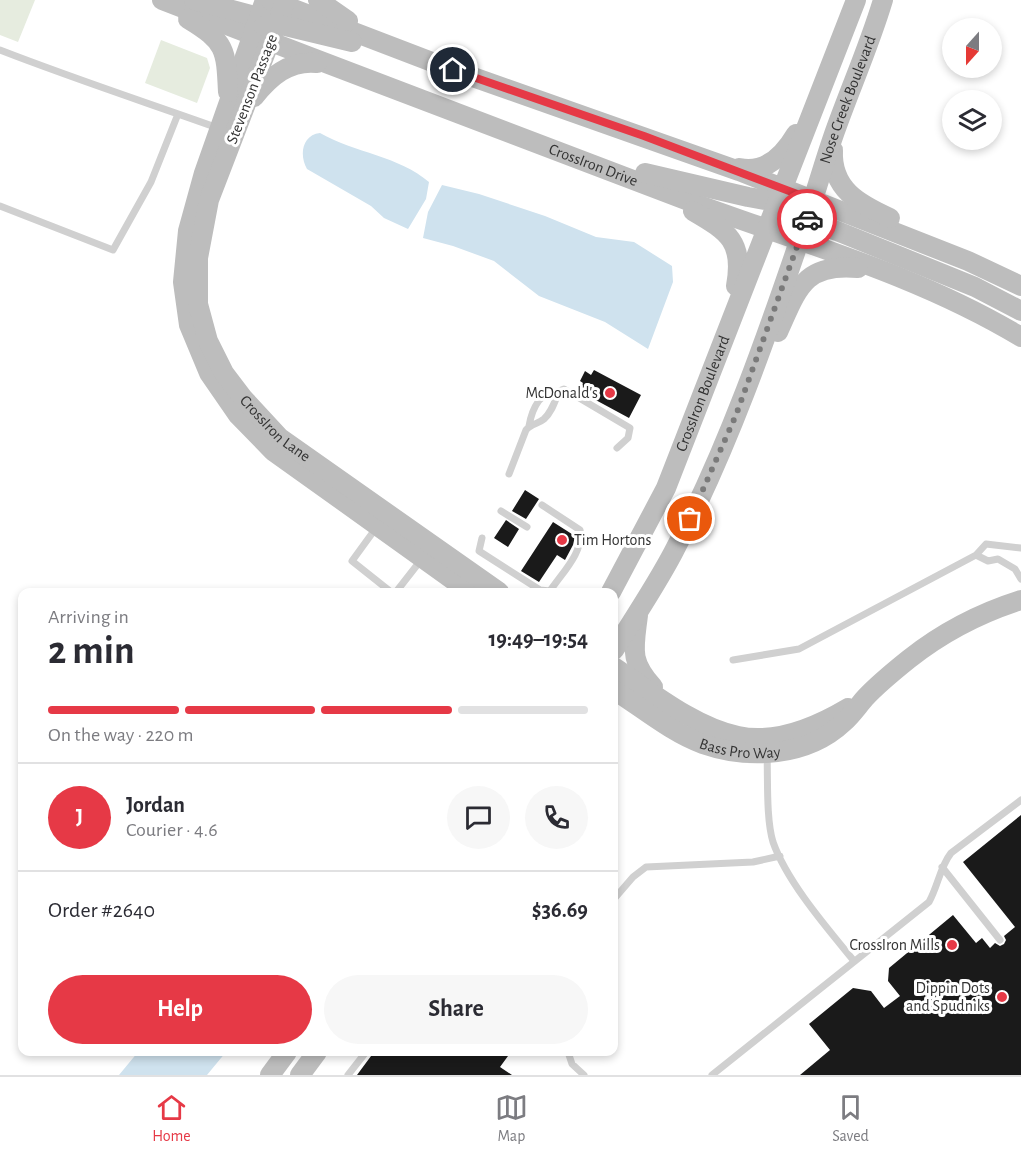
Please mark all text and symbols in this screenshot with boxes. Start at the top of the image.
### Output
north arrow [942,18,1002,78]
map controls [942,18,1002,150]
street label: Stevenson Passage [224,32,280,146]
street label: Nose Creek Boulevard [817,33,879,166]
pin [427,44,478,95]
icon: home [436,53,469,86]
button: layers [942,90,1002,150]
street label: CrossIron Drive [547,141,640,189]
courier [777,189,837,249]
icon: car [791,203,824,236]
street label: CrossIron Boulevard [673,333,733,454]
place label: McDonald's [526,385,598,401]
marker: McDonald's [603,386,617,400]
street label: CrossIron Lane [237,392,313,465]
pin [664,493,715,544]
icon: bag [673,502,706,535]
place label: Tim Hortons [574,532,651,548]
marker: Tim Hortons [555,533,569,547]
text: Arriving in [48,607,129,627]
text: 19:49–19:54 [488,628,588,650]
text: 2 min [48,632,135,671]
text: On the way · 220 m [48,725,194,745]
street label: Bass Pro Way [697,735,782,762]
button: chat [447,786,510,849]
button: phone [525,786,588,849]
text: Jordan [126,794,185,816]
text: J [76,806,83,828]
text: Courier · 4.6 [126,820,218,840]
text: Order #2640 [48,899,155,921]
text: $36.69 [532,899,588,921]
place label: CrossIron Mills [849,937,940,953]
marker: CrossIron Mills [945,938,959,952]
button: Help [48,975,312,1044]
button: Share [324,975,588,1044]
place label: Dippin Dots and Spudniks [906,980,990,1014]
marker: Dippin Dots and Spudniks [995,990,1009,1004]
tab: Home [152,1091,191,1146]
tab: Map [495,1091,528,1146]
tab: Saved [832,1091,869,1146]

